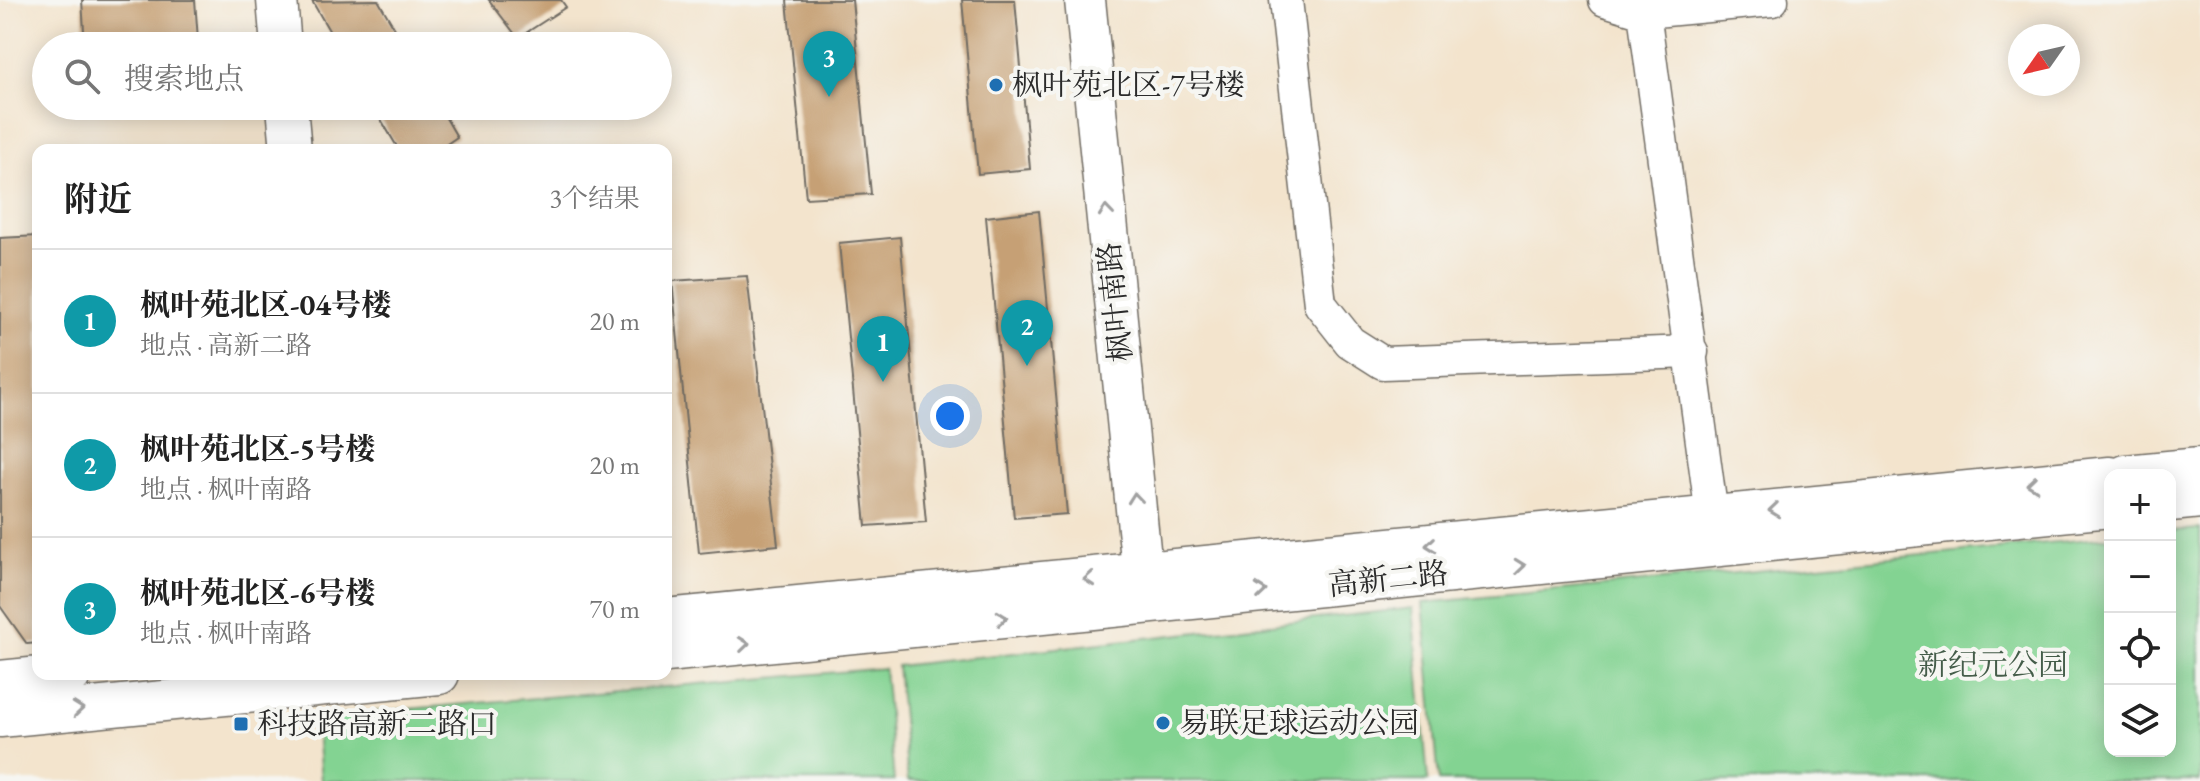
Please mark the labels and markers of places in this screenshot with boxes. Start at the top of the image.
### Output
pin: 3 [803,31,855,97]
place label: 枫叶苑北区-7号楼 [1012,65,1245,104]
marker: 枫叶苑北区-7号楼 [987,76,1005,94]
pin: 2 [1001,300,1053,366]
pin: 1 [857,316,909,382]
place label: 易联足球运动公园 [1179,703,1419,742]
place label: 科技路高新二路口 [257,704,497,743]
marker: 易联足球运动公园 [1154,714,1172,732]
marker: 科技路高新二路口 [232,715,250,733]

